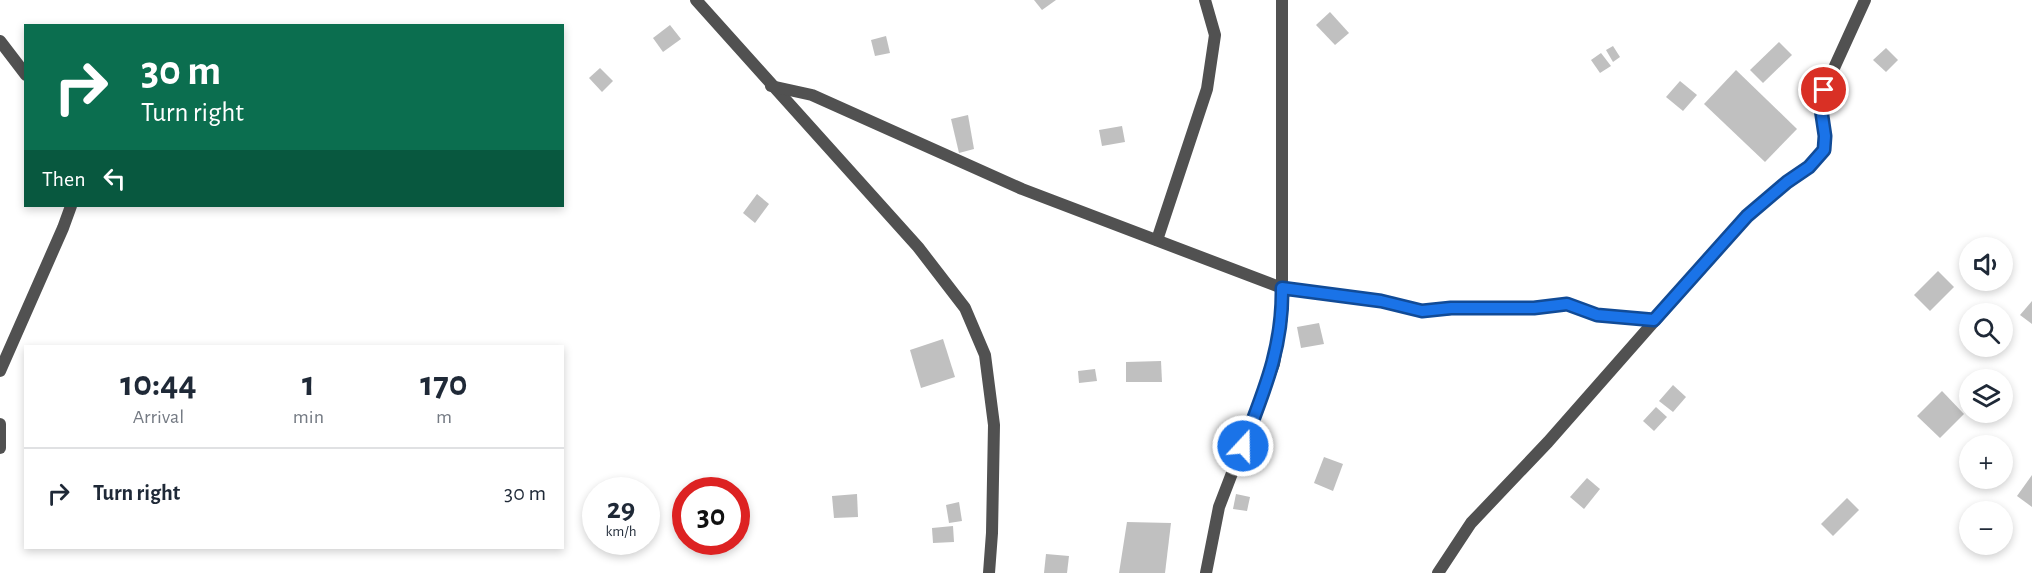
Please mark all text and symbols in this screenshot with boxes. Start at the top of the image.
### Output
icon: right [42,48,120,126]
text: 30 m [141,50,221,92]
pin [1798,64,1849,115]
icon: arrive [1807,73,1840,106]
text: Turn right [141,99,244,126]
icon: left [98,162,131,195]
text: Then [42,168,86,190]
map controls [1959,237,2013,555]
button: sound [1959,237,2013,291]
button: search [1959,303,2013,357]
text: 10:44 [120,366,197,402]
text: 1 [302,366,315,402]
text: 170 [420,366,468,402]
button: layers [1959,369,2013,423]
text: Arrival [133,407,184,427]
text: min [293,407,324,427]
text: m [436,407,452,427]
position arrow [1211,414,1275,478]
button: + [1959,435,2013,489]
icon: right [42,477,75,510]
speed limit sign: 30 [672,477,750,555]
text: Turn right [93,482,180,504]
text: 30 m [504,482,546,504]
text: 29 [607,494,635,524]
button: − [1959,501,2013,555]
text: km/h [606,524,636,539]

